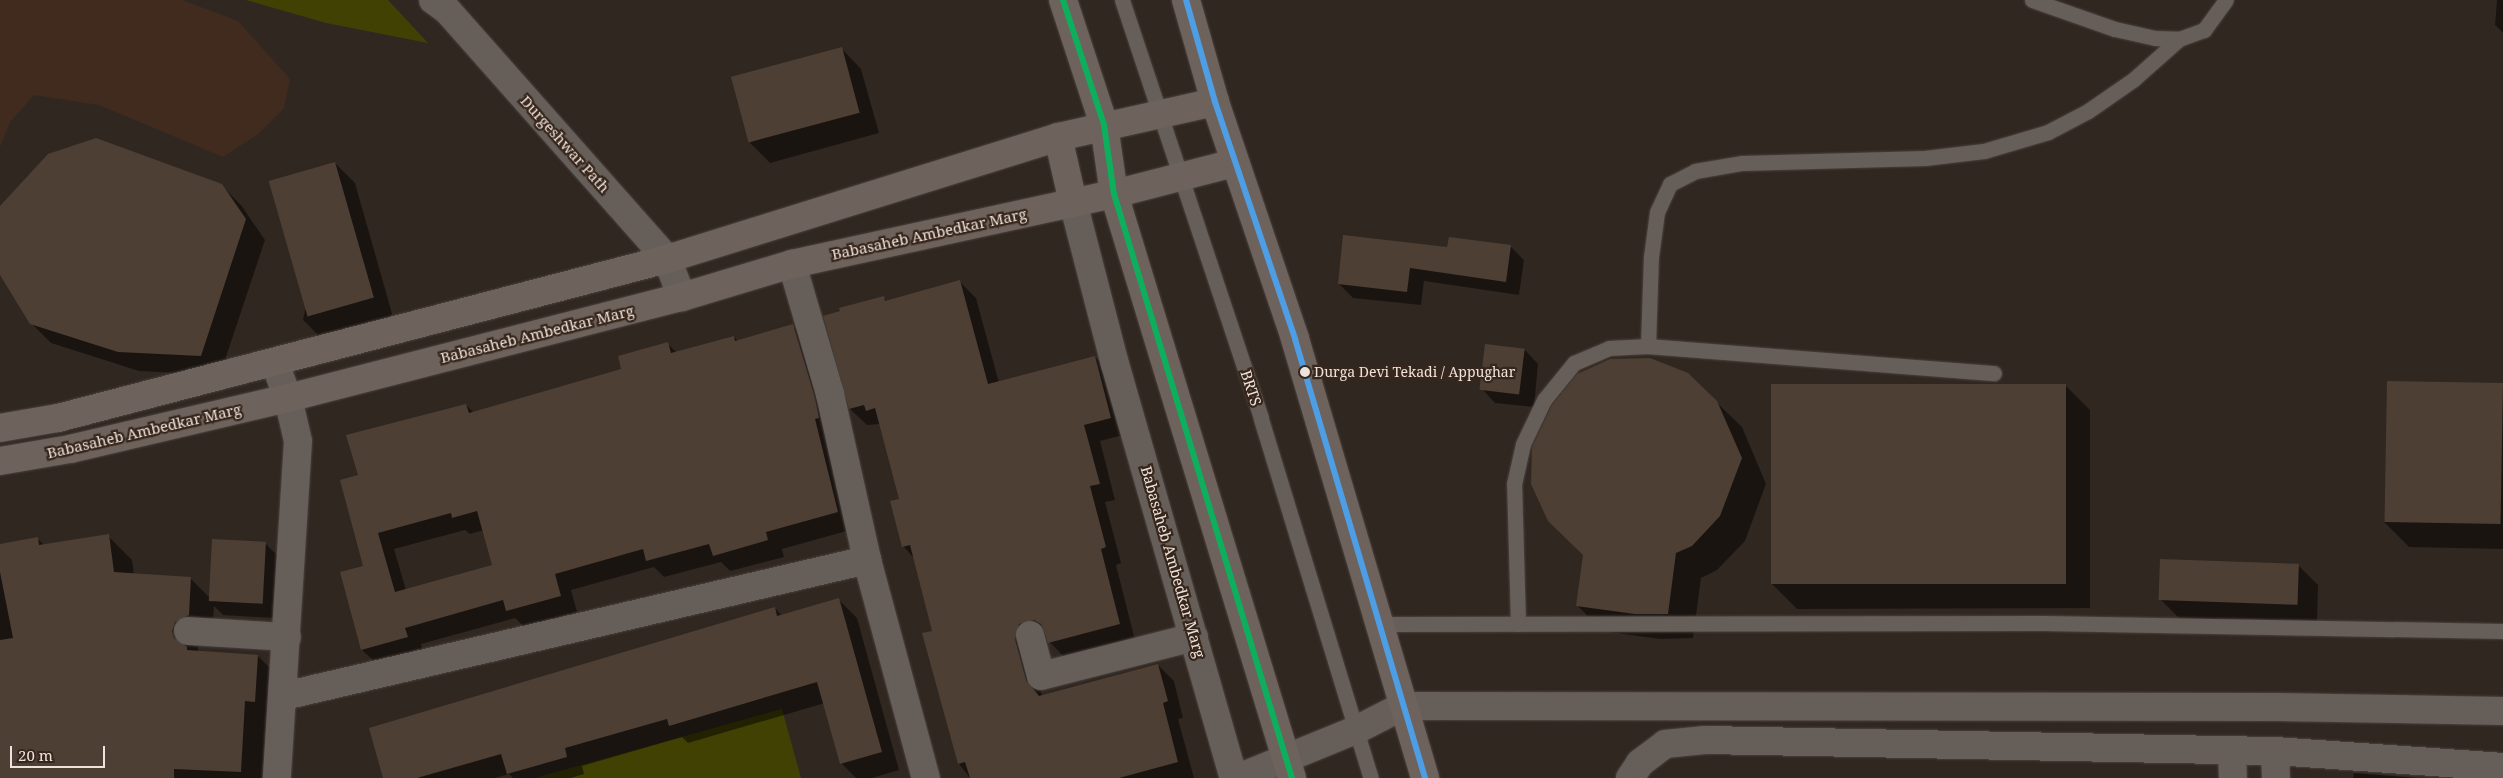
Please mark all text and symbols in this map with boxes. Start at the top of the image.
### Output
street label: Durgeshwar Path [517,92,613,196]
street label: Babasaheb Ambedkar Marg [830,205,1028,263]
street label: Babasaheb Ambedkar Marg [438,301,636,367]
place label: Durga Devi Tekadi / Appughar [1314,364,1515,380]
marker: Durga Devi Tekadi / Appughar [1300,367,1310,377]
street label: BRTS [1237,368,1265,408]
street label: Babasaheb Ambedkar Marg [45,400,243,462]
street label: Babasaheb Ambedkar Marg [1137,464,1209,660]
scale bar [12,736,108,768]
text: 20 m [18,745,53,765]

